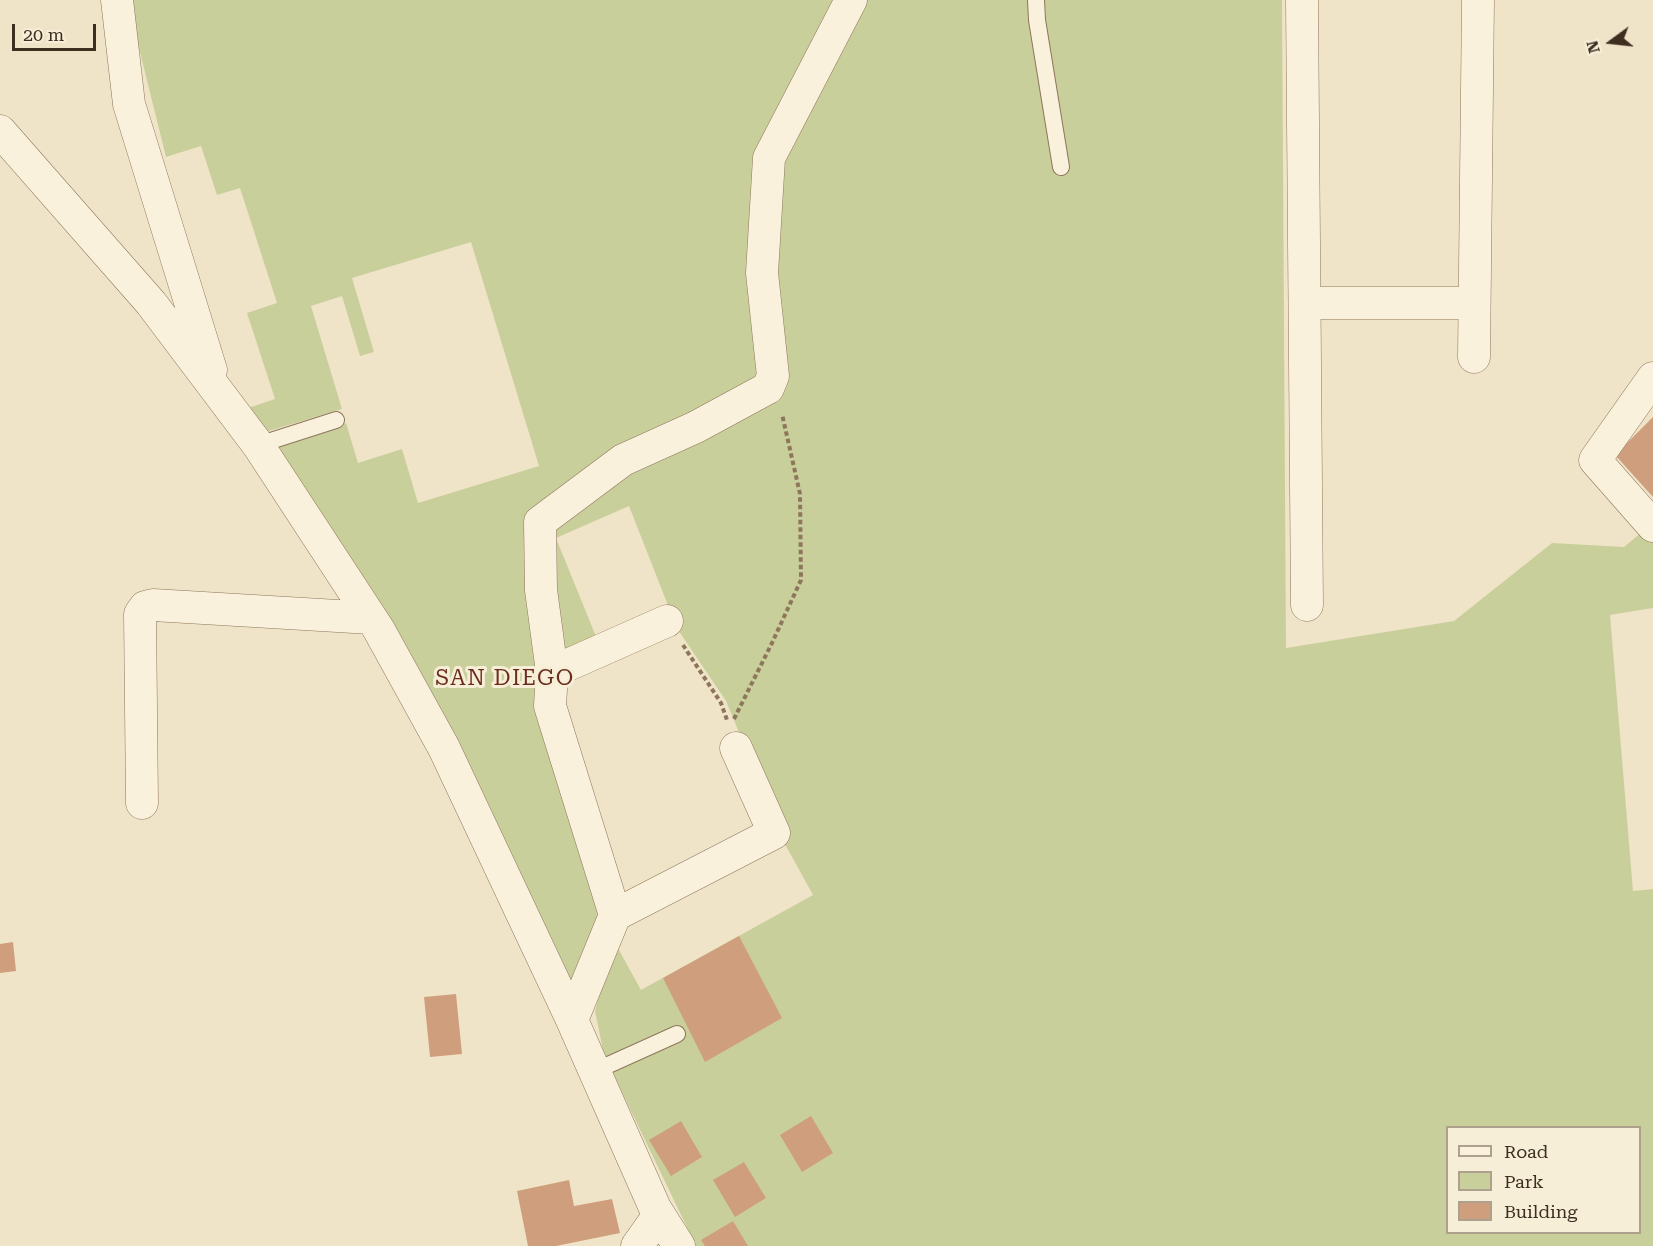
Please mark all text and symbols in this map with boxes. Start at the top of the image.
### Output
scale bar [15,12,99,50]
north arrow [1581,12,1641,72]
text: 20 m [23,24,64,45]
text: N [1582,38,1604,55]
district label: SAN DIEGO [435,666,575,692]
legend [1446,1126,1641,1234]
text: Road [1504,1141,1548,1162]
text: Park [1504,1171,1544,1192]
text: Building [1504,1201,1578,1222]

